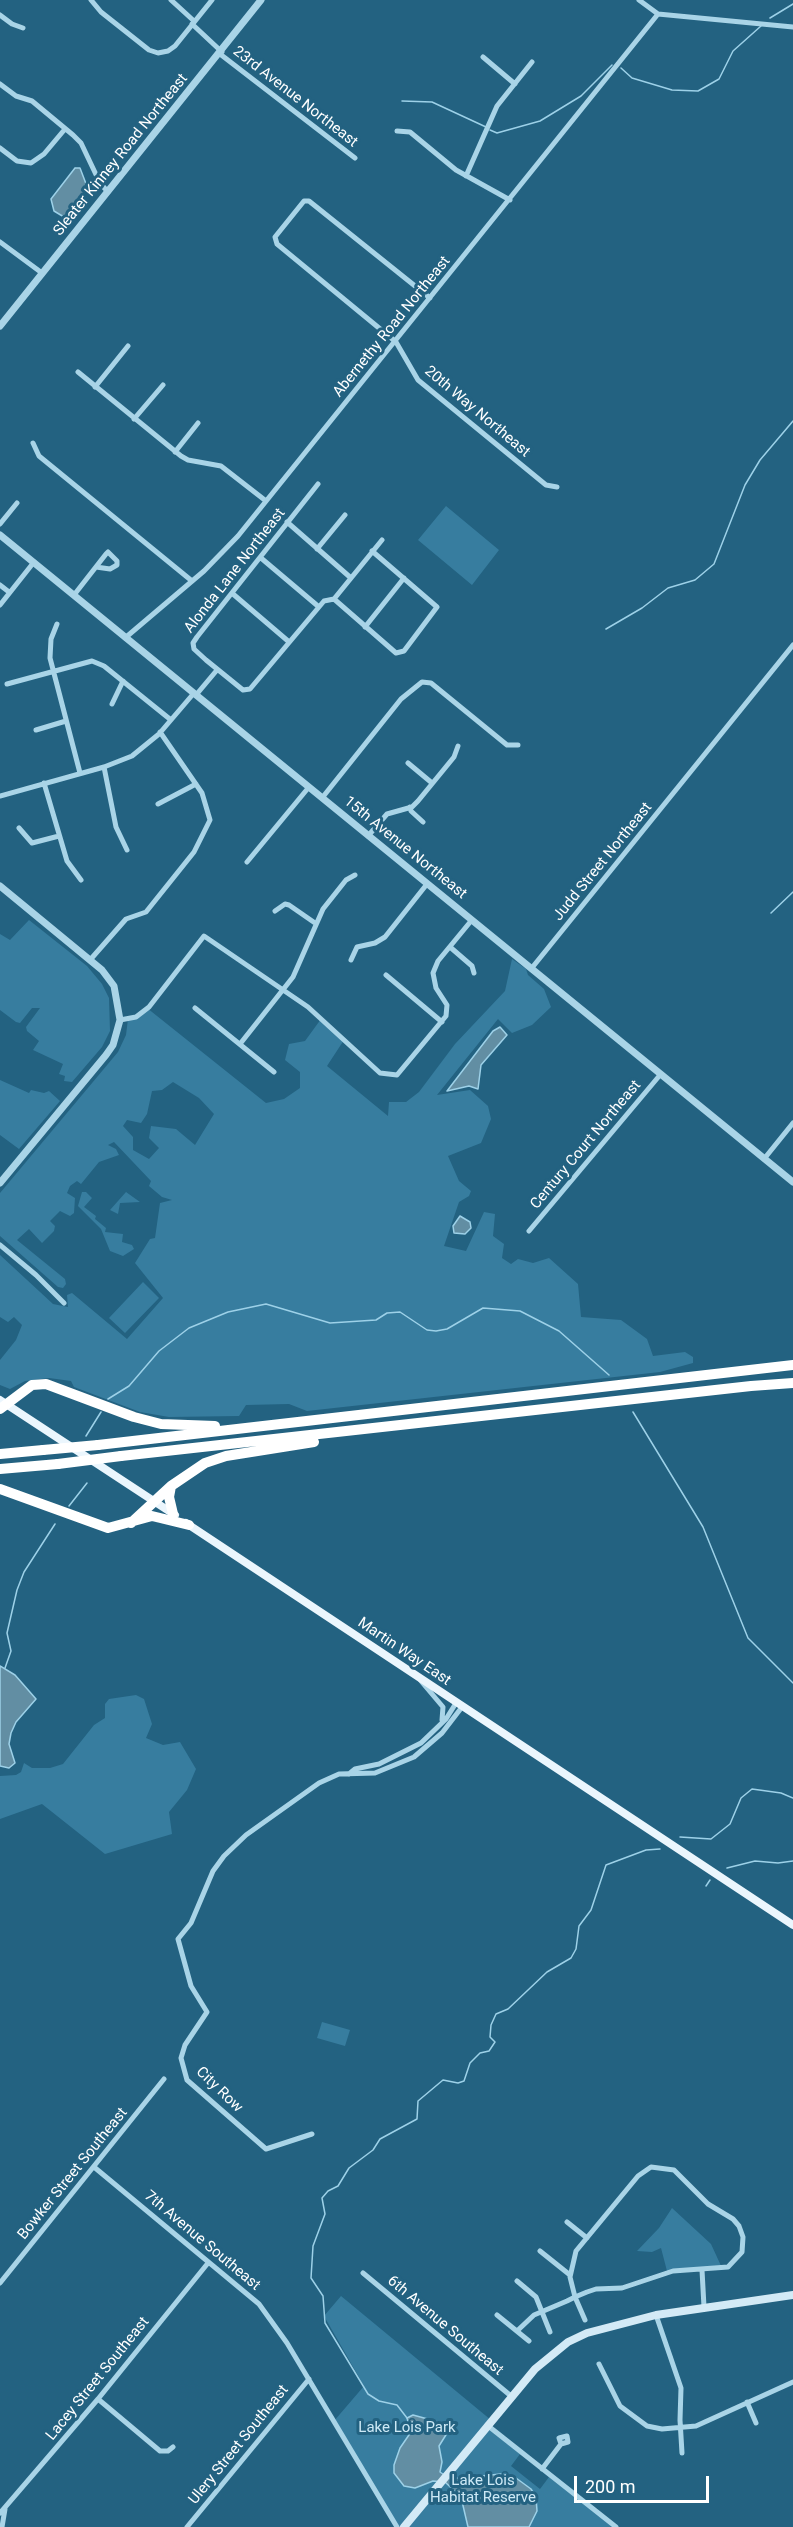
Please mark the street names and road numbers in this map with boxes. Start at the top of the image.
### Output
street label: 23rd Avenue Northeast [229,43,361,151]
street label: Sleater Kinney Road Northeast [50,70,192,240]
street label: Abernethy Road Northeast [330,253,454,401]
street label: 20th Way Northeast [421,363,533,461]
street label: Alonda Lane Northeast [181,505,289,637]
street label: 15th Avenue Northeast [340,793,470,903]
street label: Judd Street Northeast [550,799,656,925]
street label: Century Court Northeast [527,1077,645,1213]
street label: Martin Way East [354,1614,454,1690]
street label: City Row [192,2063,246,2117]
street label: Bowker Street Southeast [14,2104,132,2244]
street label: 7th Avenue Southeast [140,2187,264,2295]
street label: 6th Avenue Southeast [383,2272,507,2380]
street label: Lacey Street Southeast [43,2314,153,2444]
street label: Ulery Street Southeast [185,2382,293,2508]

